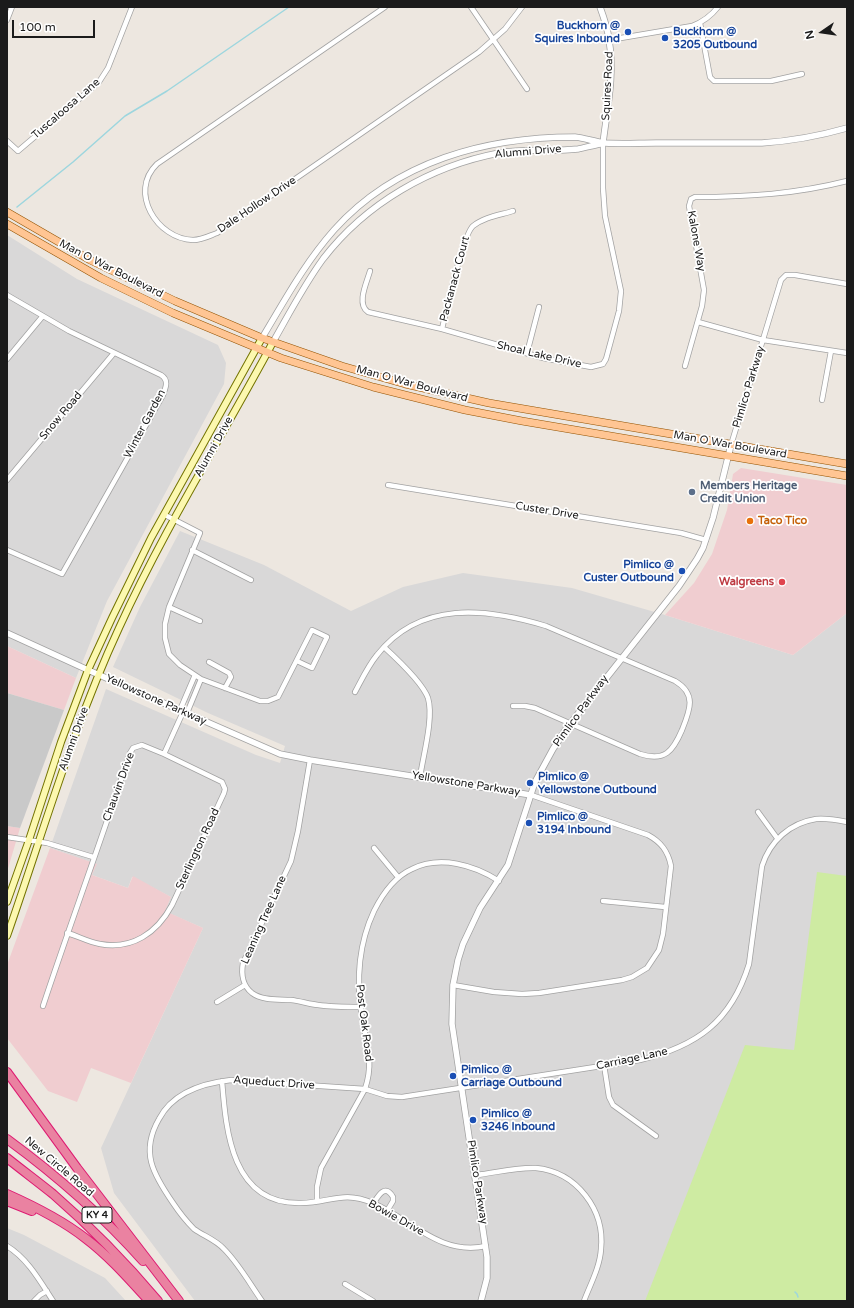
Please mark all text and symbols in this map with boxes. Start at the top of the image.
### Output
scale bar [14,12,97,38]
north arrow [802,12,842,52]
place label: Buckhorn @ Squires Inbound [535,19,620,45]
text: 100 m [19,20,56,34]
place label: Buckhorn @ 3205 Outbound [673,25,757,51]
marker: Buckhorn @ Squires Inbound [623,27,633,37]
text: N [802,29,817,41]
marker: Buckhorn @ 3205 Outbound [660,33,670,43]
street label: Squires Road [600,51,616,121]
street label: Tuscaloosa Lane [29,76,103,142]
street label: Alumni Drive [494,143,562,161]
street label: Dale Hollow Drive [215,174,299,236]
street label: Kalone Way [684,210,708,272]
street label: Packanack Court [437,235,473,323]
street label: Man O War Boulevard [57,237,165,301]
street label: Shoal Lake Drive [495,339,583,371]
street label: Pimlico Parkway [730,344,768,430]
street label: Man O War Boulevard [355,363,469,405]
street label: Winter Garden [121,387,169,461]
street label: Snow Road [37,389,85,443]
street label: Alumni Drive [192,414,236,480]
street label: Man O War Boulevard [672,429,788,461]
place label: Members Heritage Credit Union [700,479,797,505]
marker: Members Heritage Credit Union [687,487,697,497]
street label: Custer Drive [514,499,580,523]
place label: Taco Tico [758,514,807,528]
marker: Taco Tico [745,516,755,526]
place label: Pimlico @ Custer Outbound [583,558,674,584]
marker: Pimlico @ Custer Outbound [677,566,687,576]
place label: Walgreens [719,575,774,589]
marker: Walgreens [777,577,787,587]
street label: Yellowstone Parkway [103,672,209,728]
street label: Pimlico Parkway [551,673,611,749]
street label: Alumni Drive [56,705,92,773]
street label: Chauvin Drive [100,751,138,823]
street label: Yellowstone Parkway [411,769,521,799]
place label: Pimlico @ Yellowstone Outbound [538,770,657,796]
marker: Pimlico @ Yellowstone Outbound [525,778,535,788]
street label: Sterlington Road [173,806,223,892]
place label: Pimlico @ 3194 Inbound [537,810,611,836]
marker: Pimlico @ 3194 Inbound [524,818,534,828]
street label: Leaning Tree Lane [239,874,289,966]
street label: Post Oak Road [353,984,375,1062]
street label: Carriage Lane [595,1045,669,1073]
place label: Pimlico @ Carriage Outbound [461,1063,562,1089]
marker: Pimlico @ Carriage Outbound [448,1071,458,1081]
street label: Aqueduct Drive [233,1074,315,1092]
place label: Pimlico @ 3246 Inbound [481,1107,555,1133]
marker: Pimlico @ 3246 Inbound [468,1115,478,1125]
street label: New Circle Road [22,1134,96,1200]
street label: Pimlico Parkway [464,1139,490,1225]
street label: Bowie Drive [366,1197,426,1239]
road number: KY 4 [82,1207,112,1223]

